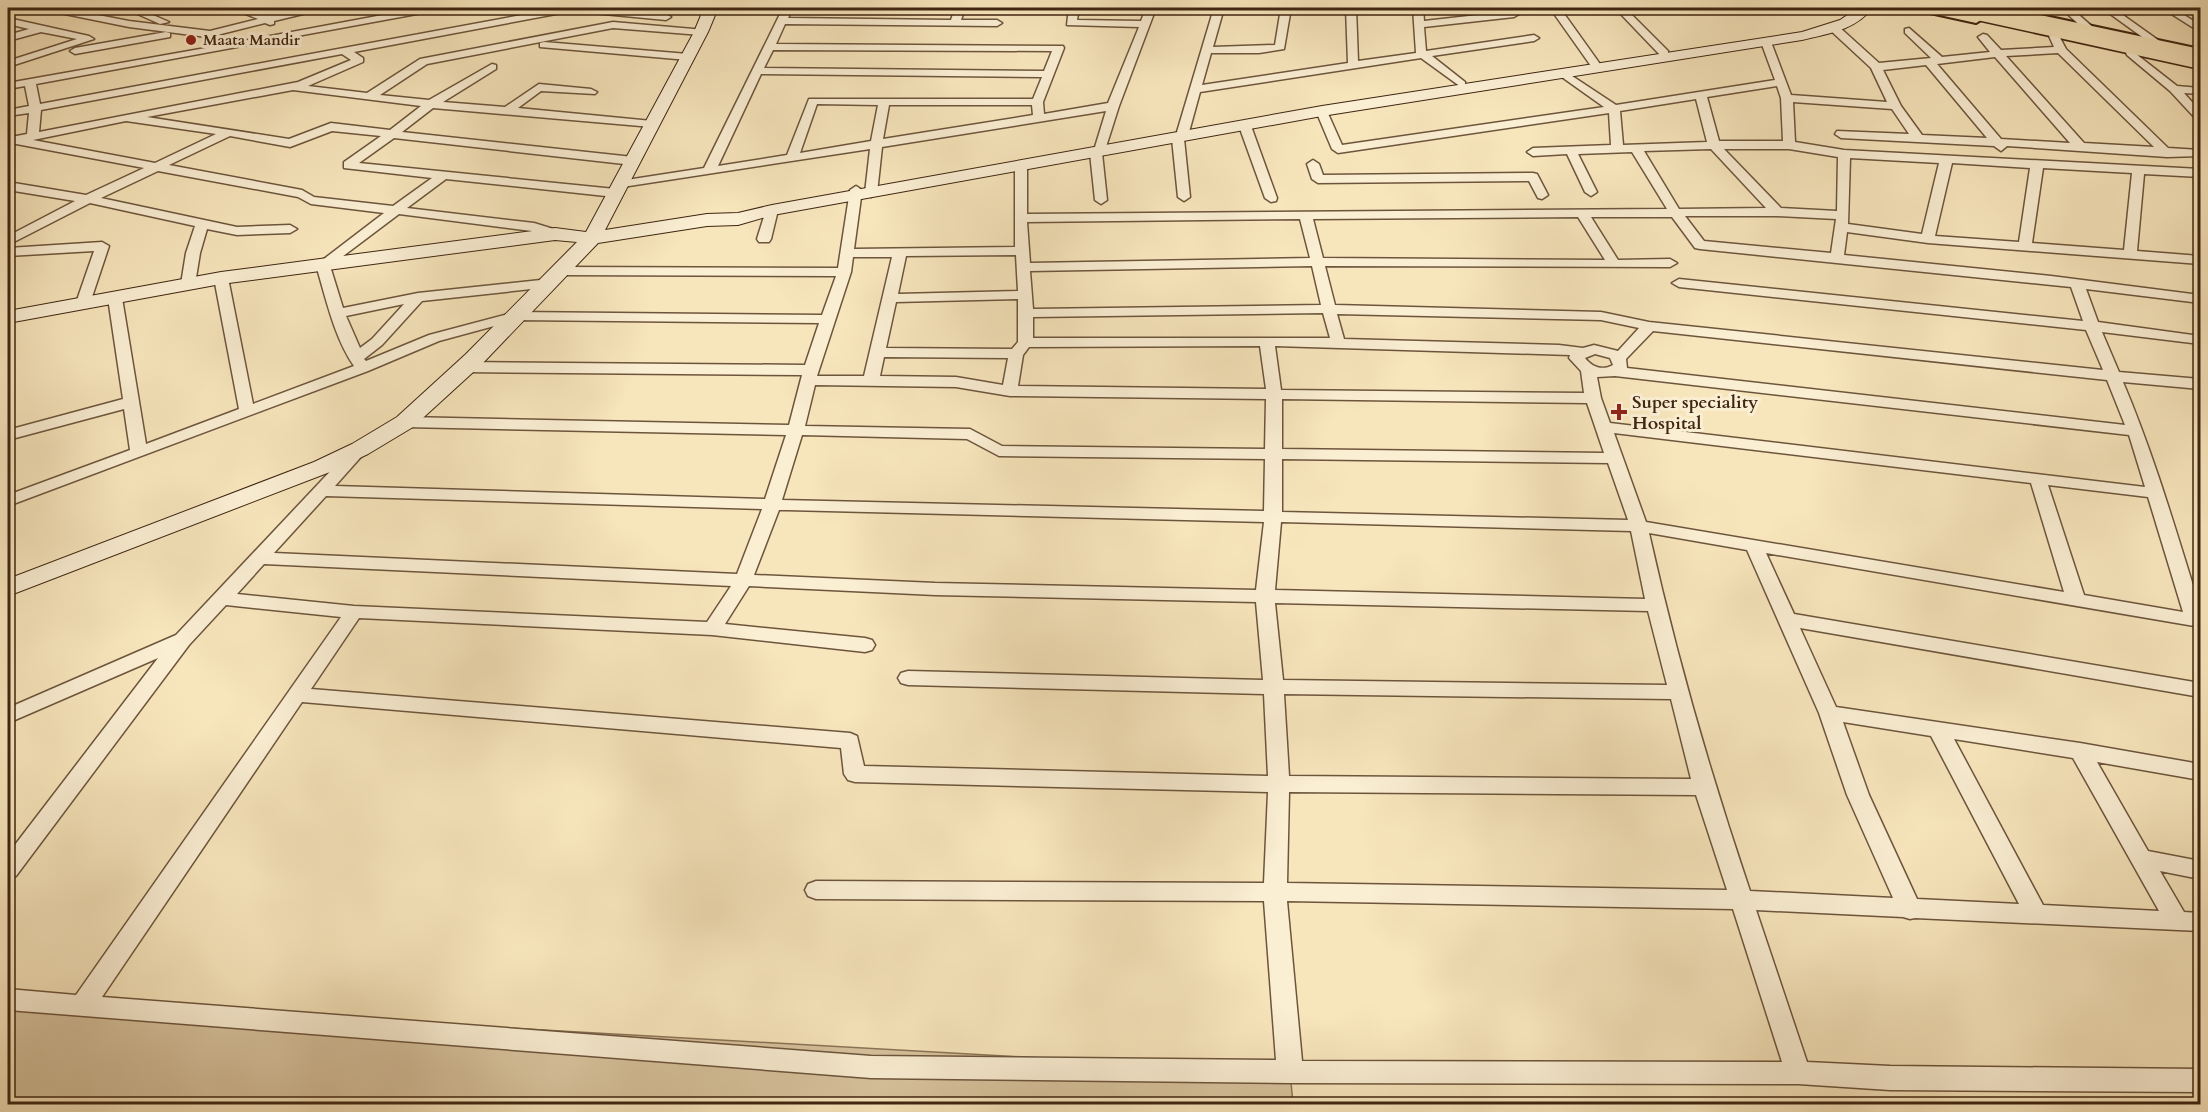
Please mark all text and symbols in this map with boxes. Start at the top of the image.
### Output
place label: Maata Mandir [203,30,301,50]
marker: Maata Mandir [184,33,198,47]
place label: Super speciality Hospital [1632,390,1759,436]
marker: Super speciality Hospital [1610,403,1628,421]

